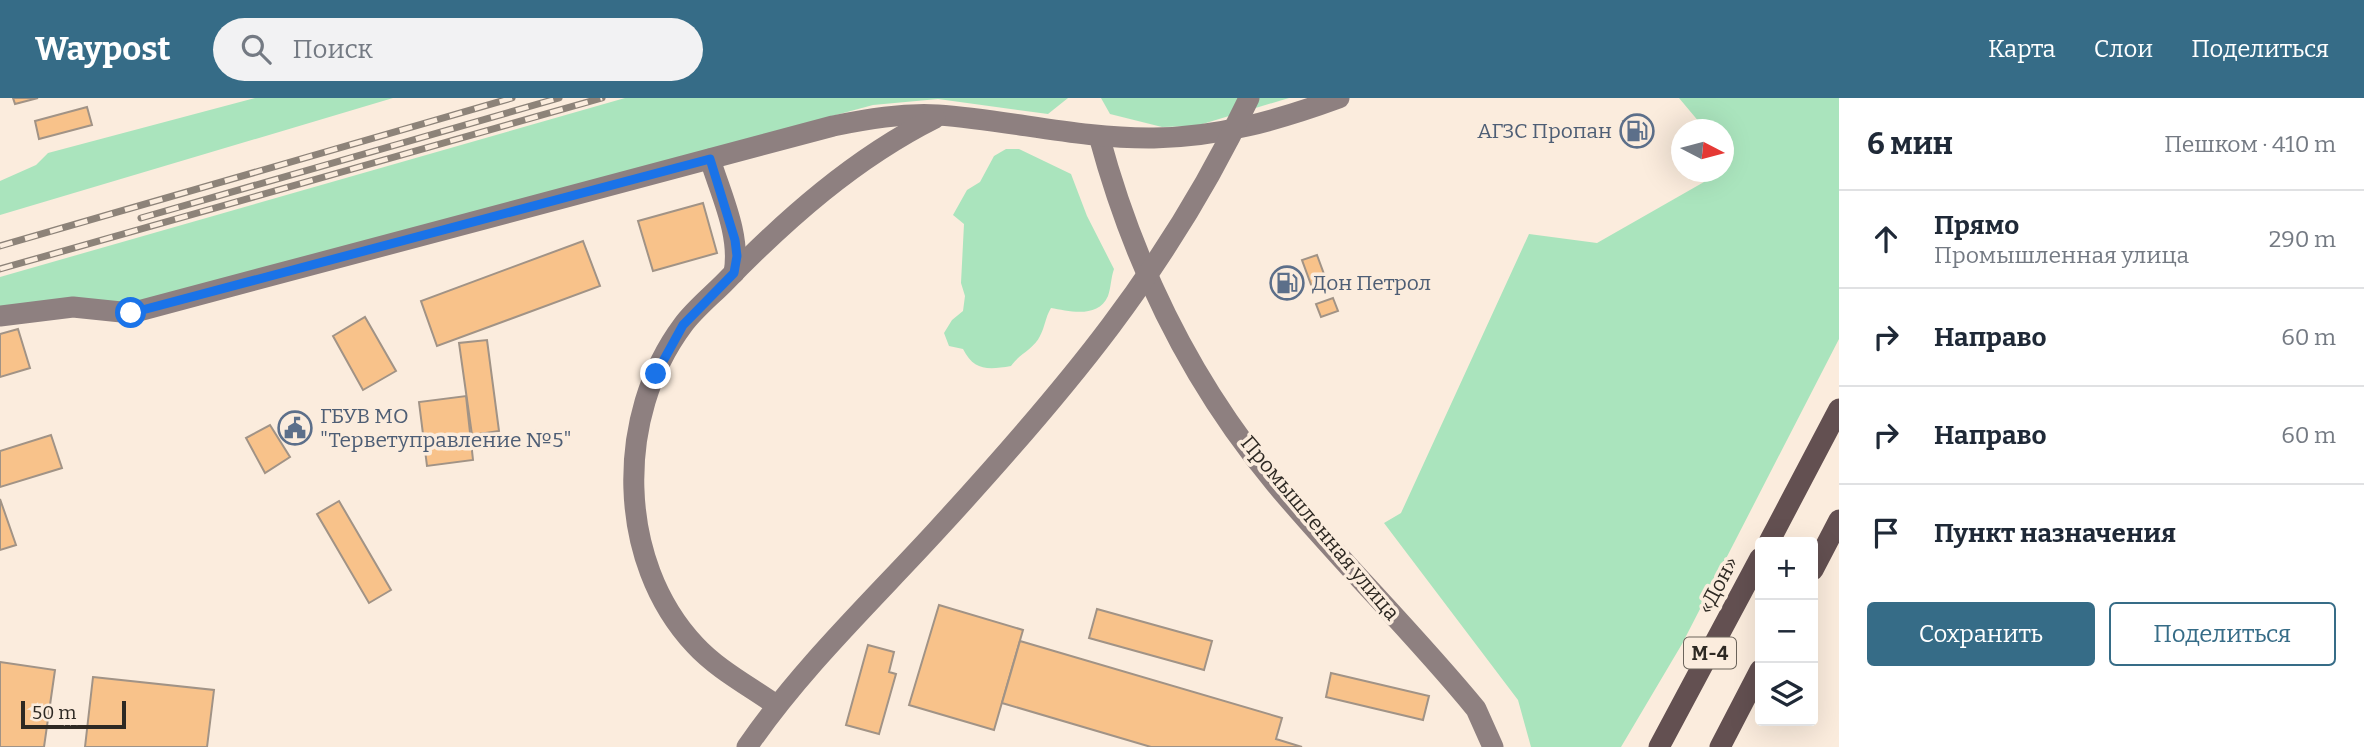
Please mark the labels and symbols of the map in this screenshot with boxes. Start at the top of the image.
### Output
fuel station icon: АГЗС Пропан [1618,112,1656,150]
place label: АГЗС Пропан [1477,118,1612,144]
north arrow [1671,119,1734,182]
fuel station icon: Дон Петрол [1268,264,1306,302]
place label: Дон Петрол [1312,270,1431,296]
route start [115,297,146,328]
route end [640,358,671,389]
place label: ГБУВ МО "Терветуправление №5" [320,403,572,453]
public building icon: ГБУВ МО "Терветуправление №5" [276,409,314,447]
street label: Промышленная улица [1235,430,1405,626]
street label: «Дон» [1692,552,1744,618]
road number: М-4 [1684,638,1736,668]
scale bar [21,698,126,730]

